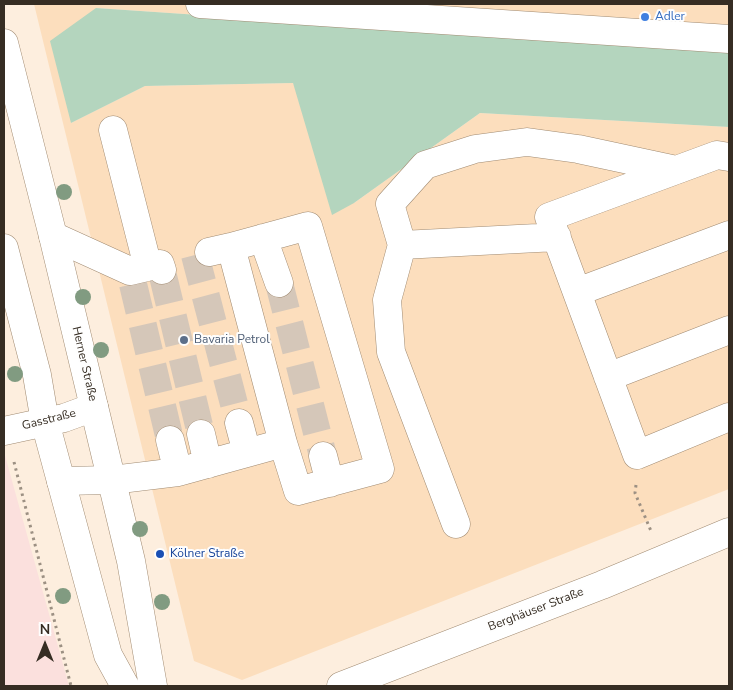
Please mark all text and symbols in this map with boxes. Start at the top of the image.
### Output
place label: Adler [655,10,685,24]
marker: Adler [639,11,651,23]
street label: Herner Straße [68,325,100,403]
place label: Bavaria Petrol [194,333,270,347]
marker: Bavaria Petrol [178,334,190,346]
street label: Gasstraße [21,406,77,434]
place label: Kölner Straße [170,547,244,561]
marker: Kölner Straße [154,548,166,560]
street label: Berghäuser Straße [486,585,586,635]
north arrow [20,620,70,670]
text: N [40,620,50,639]

